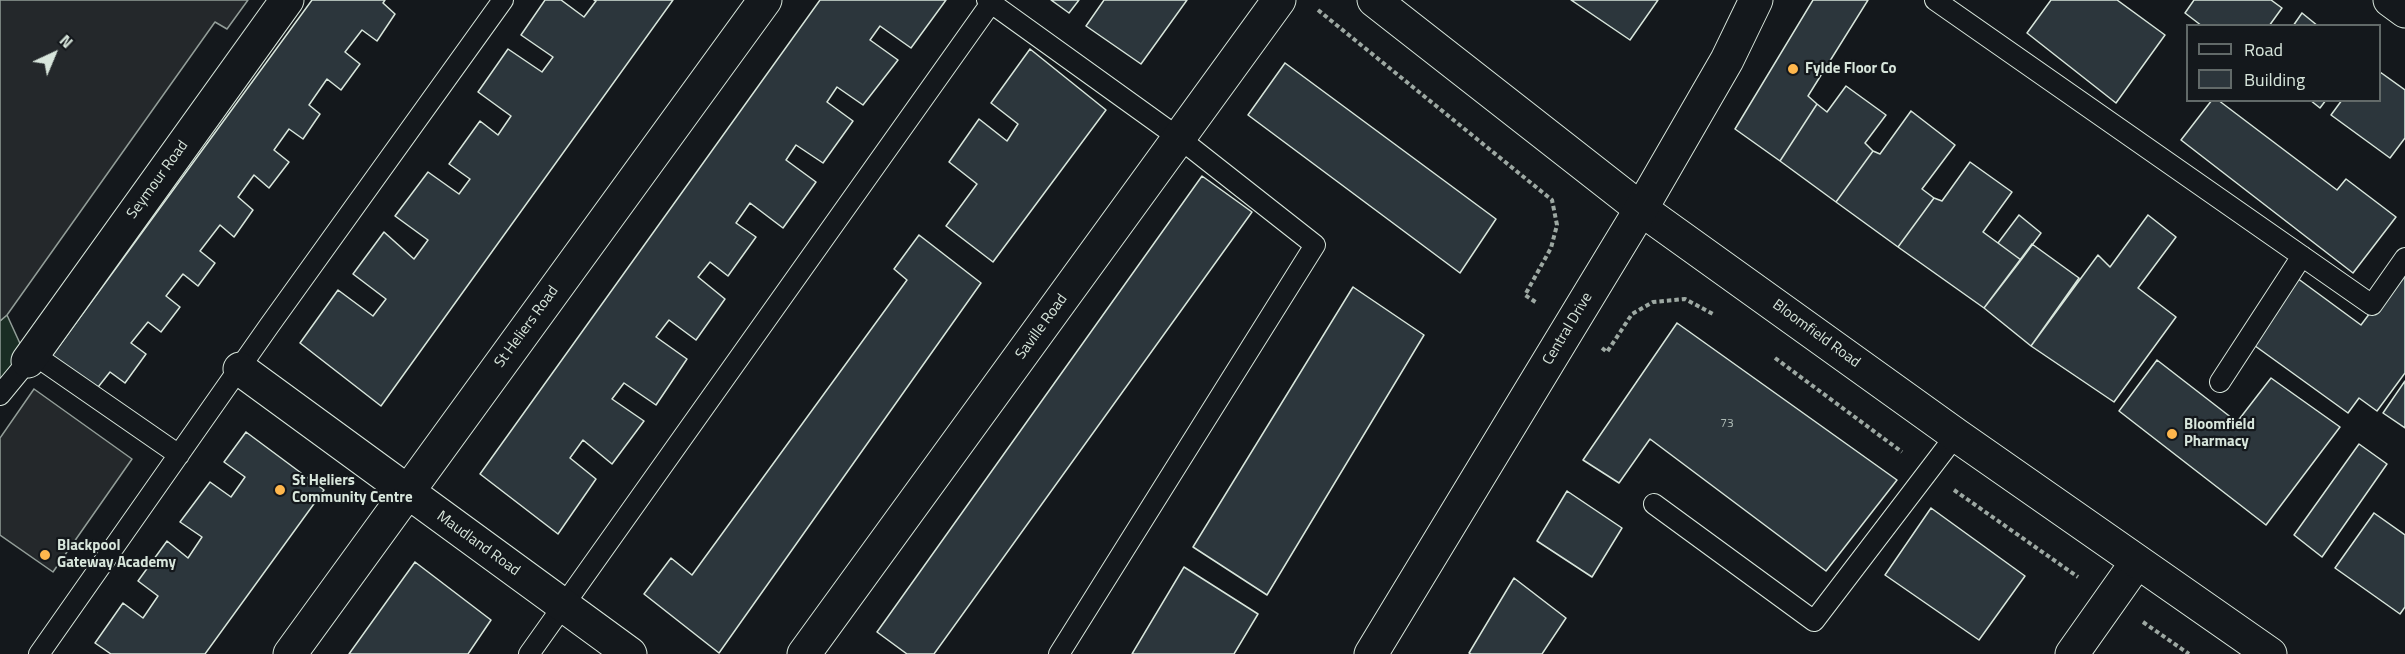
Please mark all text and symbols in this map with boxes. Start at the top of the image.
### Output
north arrow [24,24,84,84]
legend [2186,24,2381,102]
text: N [54,29,79,54]
text: Road [2244,36,2283,63]
place label: Fylde Floor Co [1805,60,1896,78]
marker: Fylde Floor Co [1786,62,1800,76]
text: Building [2244,66,2305,93]
street label: Seymour Road [124,137,192,223]
street label: St Heliers Road [491,283,563,371]
street label: Central Drive [1539,290,1597,368]
street label: Saville Road [1012,291,1072,363]
street label: Bloomfield Road [1769,296,1863,372]
place label: Bloomfield Pharmacy [2184,416,2255,451]
house number: 73 [1720,417,1734,431]
marker: Bloomfield Pharmacy [2165,427,2179,441]
place label: St Heliers Community Centre [292,472,413,507]
marker: St Heliers Community Centre [273,483,287,497]
street label: Maudland Road [433,508,523,580]
place label: Blackpool Gateway Academy [57,537,176,572]
marker: Blackpool Gateway Academy [38,548,52,562]

